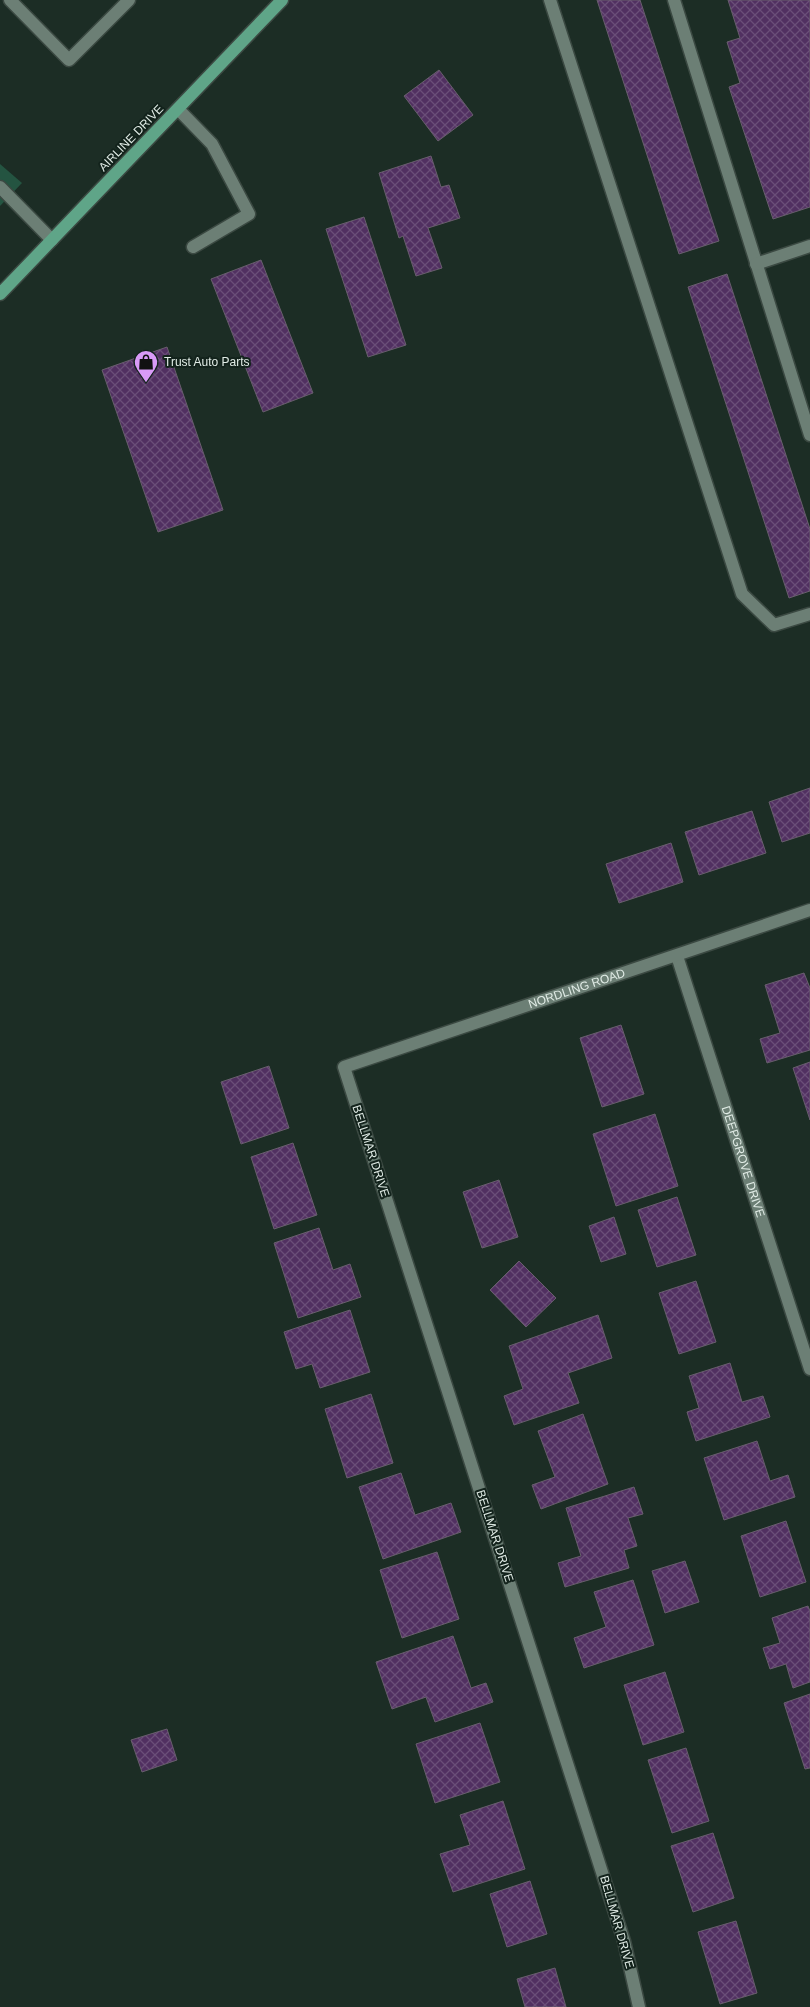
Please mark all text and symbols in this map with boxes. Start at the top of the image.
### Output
street label: AIRLINE DRIVE [96,102,166,174]
shop icon: Trust Auto Parts [133,349,159,383]
place label: Trust Auto Parts [164,355,250,369]
street label: NORDLING ROAD [526,966,627,1011]
street label: BELLMAR DRIVE [350,1103,392,1199]
street label: DEEPGROVE DRIVE [719,1104,768,1219]
street label: BELLMAR DRIVE [474,1488,516,1584]
street label: BELLMAR DRIVE [597,1874,637,1970]

